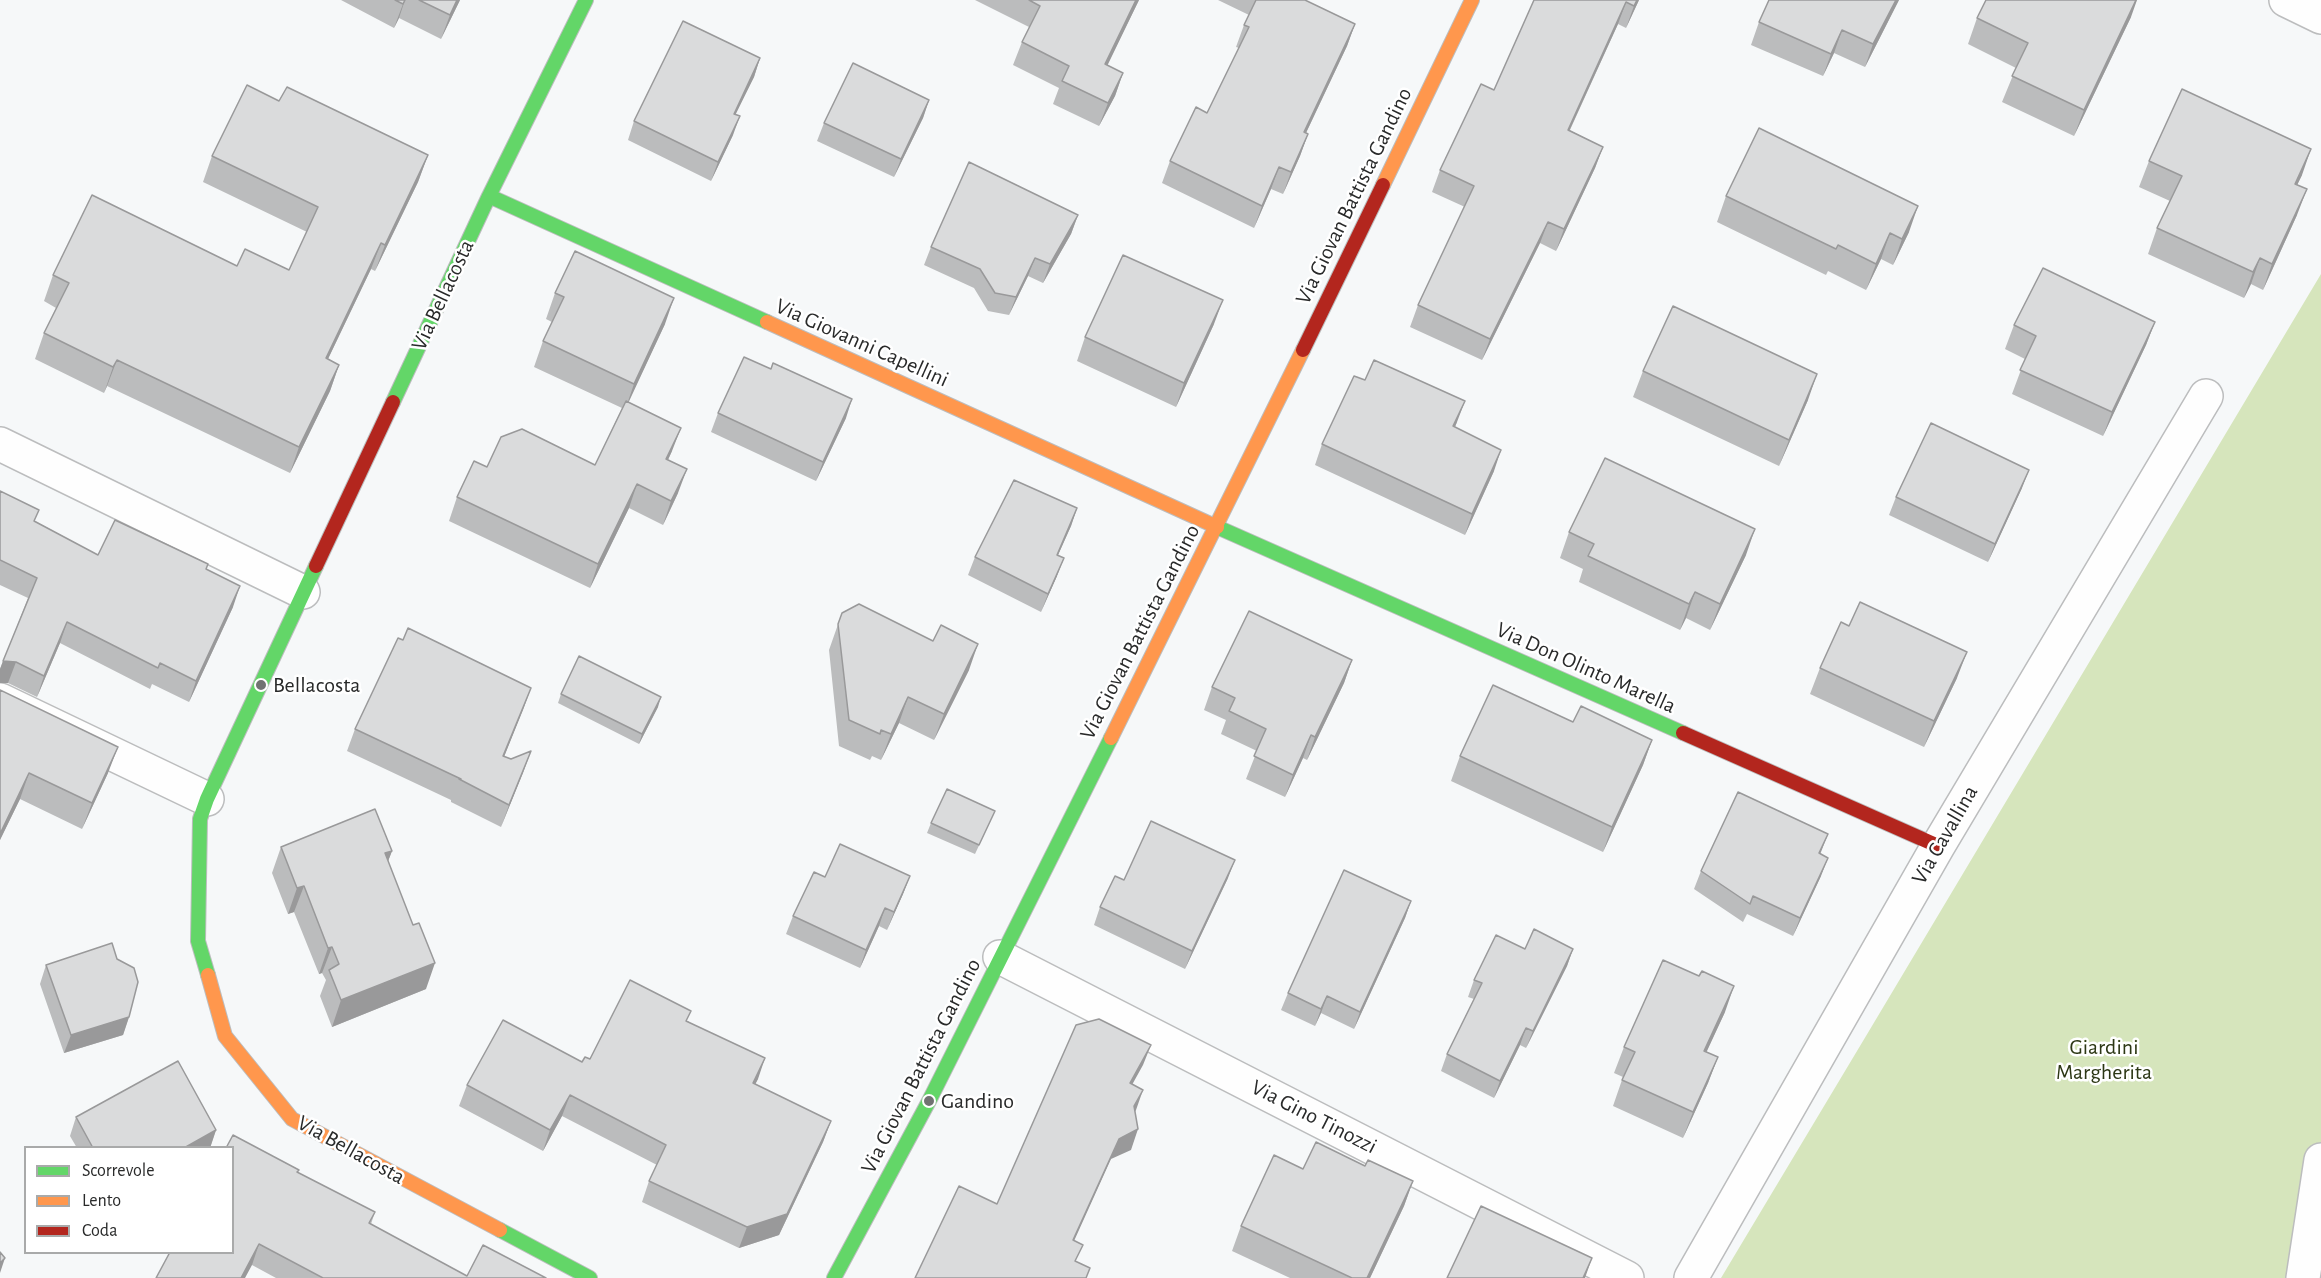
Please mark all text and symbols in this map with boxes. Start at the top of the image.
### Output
street label: Via Giovan Battista Gandino [1290,83,1418,309]
street label: Via Bellacosta [406,236,480,354]
street label: Via Giovanni Capellini [771,293,953,393]
street label: Via Giovan Battista Gandino [1074,520,1206,744]
street label: Via Don Olinto Marella [1492,617,1680,719]
place label: Bellacosta [273,672,360,698]
marker: Bellacosta [254,678,268,692]
street label: Via Cavallina [1906,781,1984,889]
street label: Via Giovan Battista Gandino [855,954,987,1178]
park label: Giardini Margherita [2056,1034,2152,1086]
street label: Via Gino Tinozzi [1247,1074,1381,1160]
place label: Gandino [941,1088,1014,1114]
marker: Gandino [922,1094,936,1108]
street label: Via Bellacosta [293,1110,409,1190]
legend [24,1146,234,1254]
text: Scorrevole [82,1162,155,1180]
text: Lento [82,1192,121,1210]
text: Coda [82,1222,117,1240]

